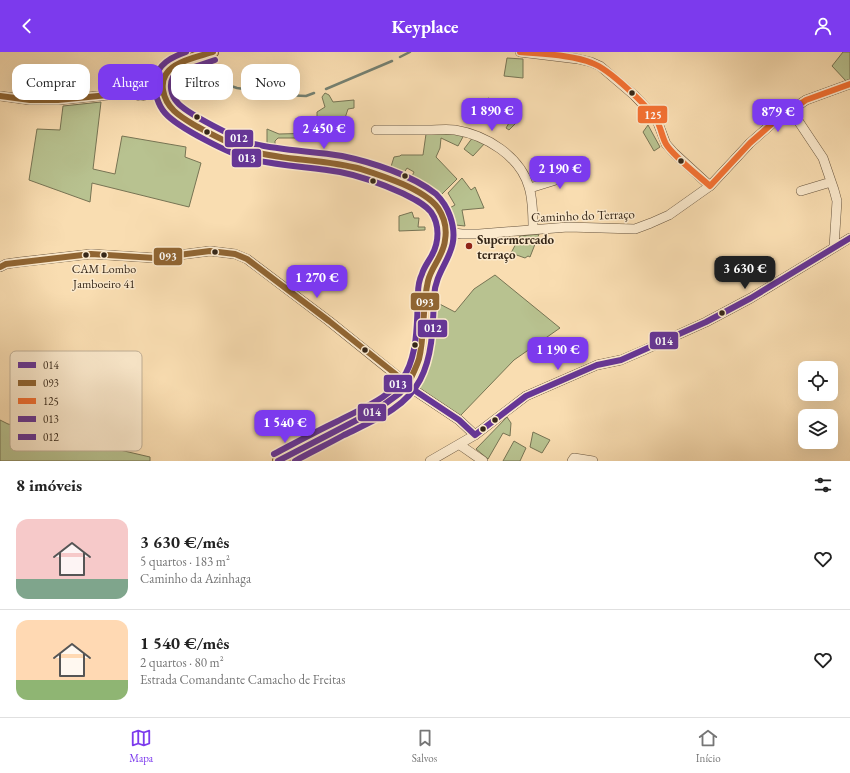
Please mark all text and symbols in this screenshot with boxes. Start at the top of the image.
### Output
icon: back [16,15,38,37]
text: Keyplace [391,15,459,38]
icon: person [812,15,834,37]
chip: Comprar [12,64,90,100]
chip: Alugar [98,64,163,100]
chip: Filtros [171,64,233,100]
chip: Novo [241,64,300,100]
unlabelled marker [627,88,637,98]
pin: 1 890 € [455,98,529,132]
pin: 879 € [750,99,806,133]
text: 1 890 € [470,102,514,119]
text: 879 € [761,103,795,120]
line badge: 125 [637,105,668,124]
text: 125 [644,108,662,122]
unlabelled marker [192,112,202,122]
pin: 2 450 € [287,116,361,150]
text: 2 450 € [302,120,346,137]
unlabelled marker [202,127,212,137]
line badge: 012 [224,129,254,148]
text: 012 [230,131,248,145]
line badge: 013 [231,148,262,168]
text: 013 [238,151,256,165]
pin: 2 190 € [523,156,597,190]
unlabelled marker [676,156,686,166]
text: 2 190 € [538,160,582,177]
unlabelled marker [400,171,410,181]
unlabelled marker [368,176,378,186]
street label: Caminho do Terraço [531,205,635,226]
place label: Supermercado terraço [477,231,555,263]
marker: Supermercado terraço [464,241,474,251]
line badge: 093 [153,247,183,266]
unlabelled marker [210,247,220,257]
text: 093 [159,249,177,263]
unlabelled marker [81,250,91,260]
marker: CAM Lombo Jamboeiro 41 [99,250,109,260]
pin: 3 630 € [708,256,782,290]
text: 3 630 € [723,260,767,277]
place label: CAM Lombo Jamboeiro 41 [72,261,136,292]
pin: 1 270 € [280,265,354,299]
text: 1 270 € [295,269,339,286]
line badge: 093 [410,292,440,311]
text: 093 [416,295,434,309]
unlabelled marker [717,308,727,318]
line badge: 012 [417,319,448,338]
text: 012 [424,321,442,335]
line badge: 014 [649,331,679,350]
text: 014 [655,334,673,348]
pin: 1 190 € [521,337,595,371]
unlabelled marker [410,340,420,350]
text: 1 190 € [536,341,580,358]
unlabelled marker [360,345,370,355]
legend [10,351,142,451]
text: 014 [43,358,60,372]
map controls [798,361,838,449]
button: locate [798,361,838,401]
line badge: 013 [383,374,413,393]
text: 093 [43,376,59,390]
text: 013 [389,377,407,391]
text: 125 [43,394,59,408]
line badge: 014 [357,403,387,422]
text: 014 [363,405,381,419]
button: layers [798,409,838,449]
pin: 1 540 € [248,410,322,444]
text: 013 [43,412,59,426]
text: 1 540 € [263,414,307,431]
unlabelled marker [490,415,500,425]
unlabelled marker [478,424,488,434]
text: 012 [43,430,60,444]
text: 8 imóveis [16,474,82,496]
icon: filters [812,474,834,496]
text: 3 630 €/mês [140,531,229,553]
icon: home [48,535,96,583]
icon: heart [812,548,834,570]
text: 5 quartos · 183 m² [140,553,230,570]
text: Caminho da Azinhaga [140,570,251,587]
text: 1 540 €/mês [140,632,229,654]
icon: home [48,636,96,684]
icon: heart [812,649,834,671]
text: 2 quartos · 80 m² [140,654,224,671]
text: Estrada Comandante Camacho de Freitas [140,671,345,688]
tab: Mapa [129,727,153,765]
tab: Salvos [412,727,437,765]
tab: Início [696,727,721,765]

